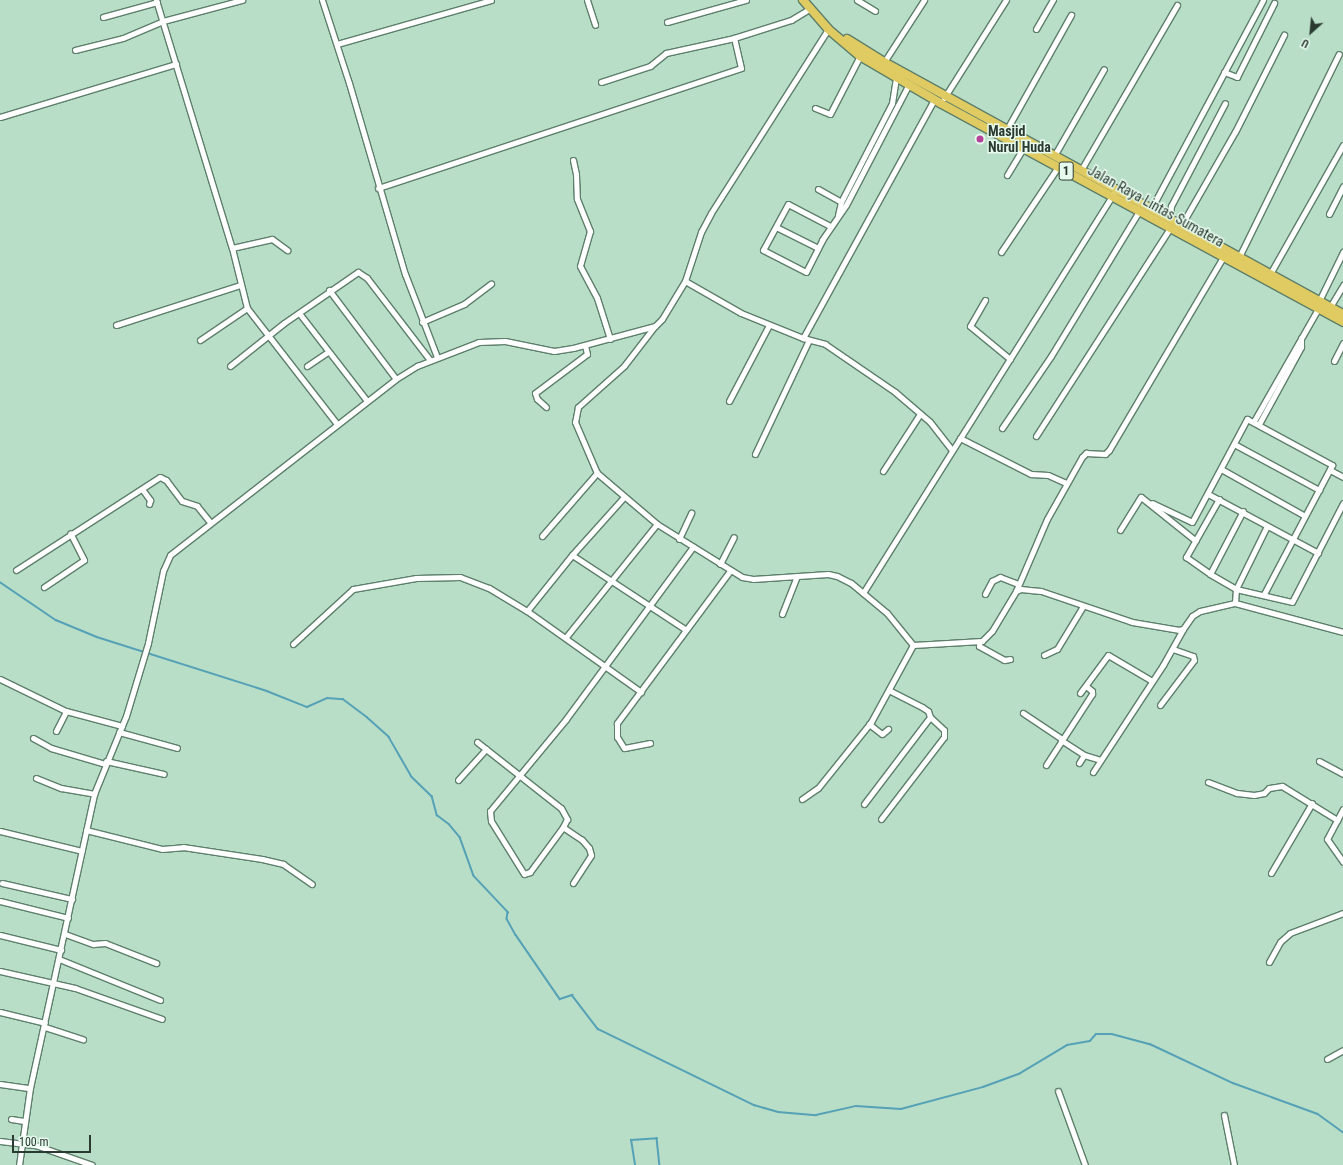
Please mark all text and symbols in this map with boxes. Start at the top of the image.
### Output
north arrow [1291,12,1331,52]
text: U [1300,36,1311,50]
place label: Masjid Nurul Huda [988,123,1051,156]
marker: Masjid Nurul Huda [975,134,985,144]
road number: 1 [1058,160,1074,182]
street label: Jalan Raya Lintas Sumatera [1085,162,1227,250]
scale bar [14,1127,93,1153]
text: 100 m [19,1135,49,1149]

